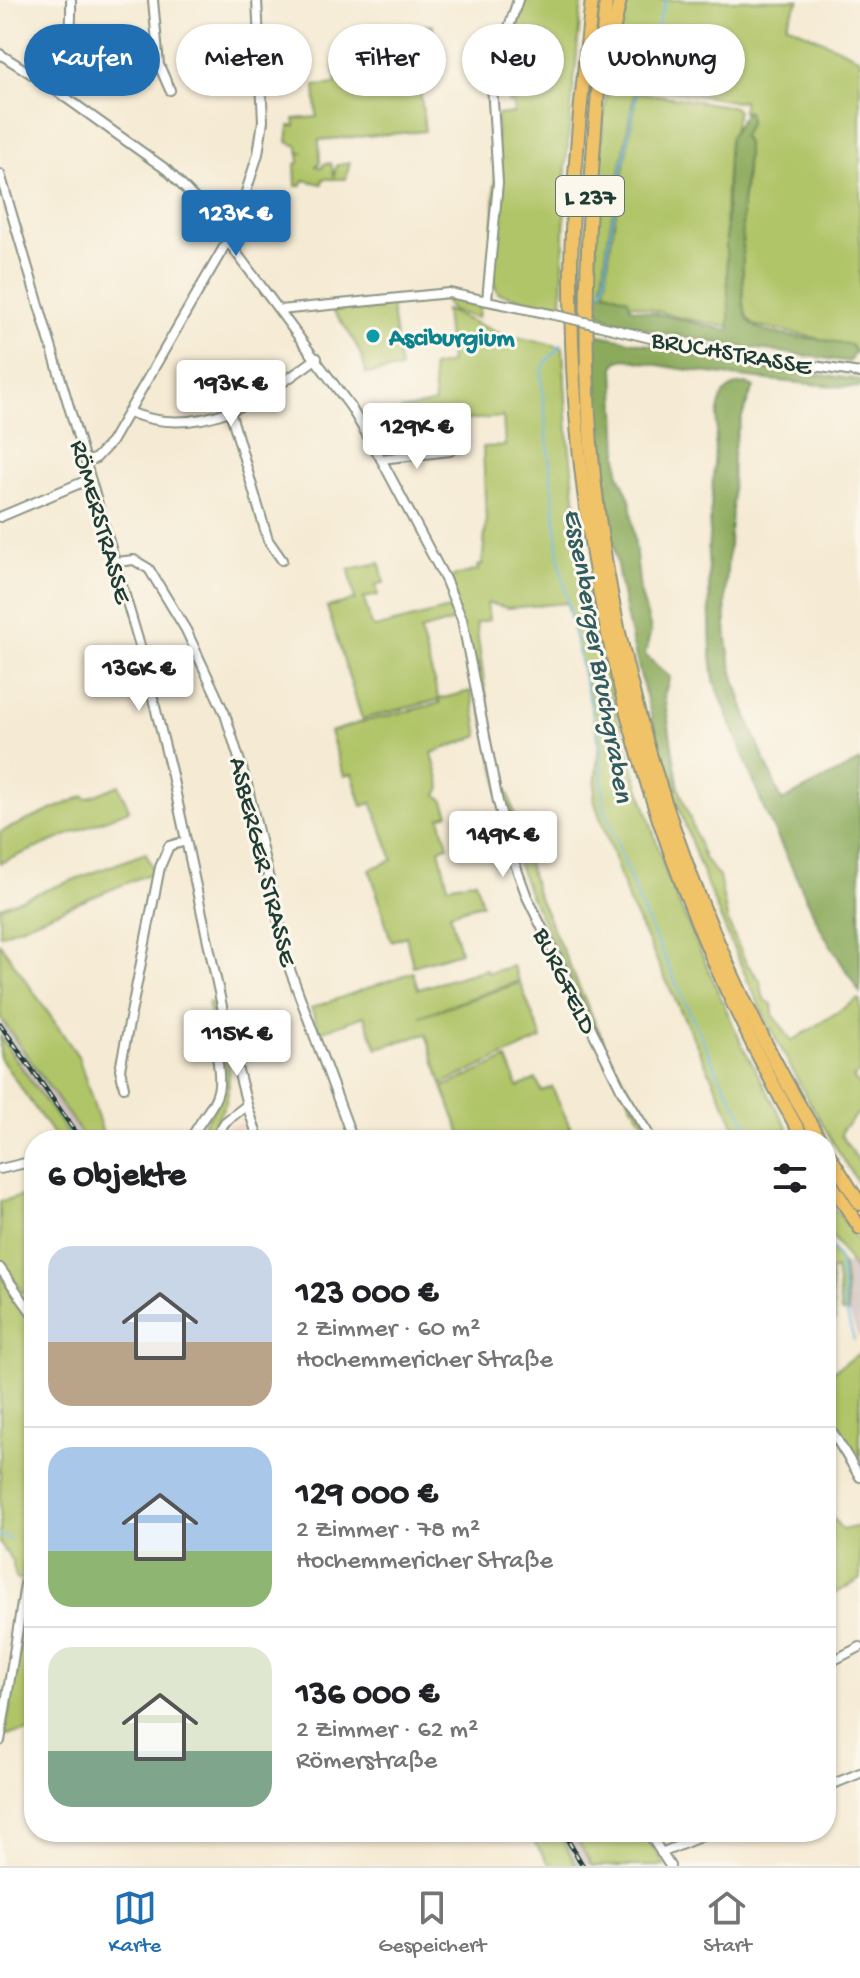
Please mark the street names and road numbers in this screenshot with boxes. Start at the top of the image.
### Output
road number: L 237 [556,176,624,216]
street label: BRUCHSTRASSE [648,326,815,385]
street label: RÖMERSTRASSE [61,437,137,608]
street label: ASBERGER STRASSE [220,754,302,971]
street label: BURGFELD [524,923,602,1040]

